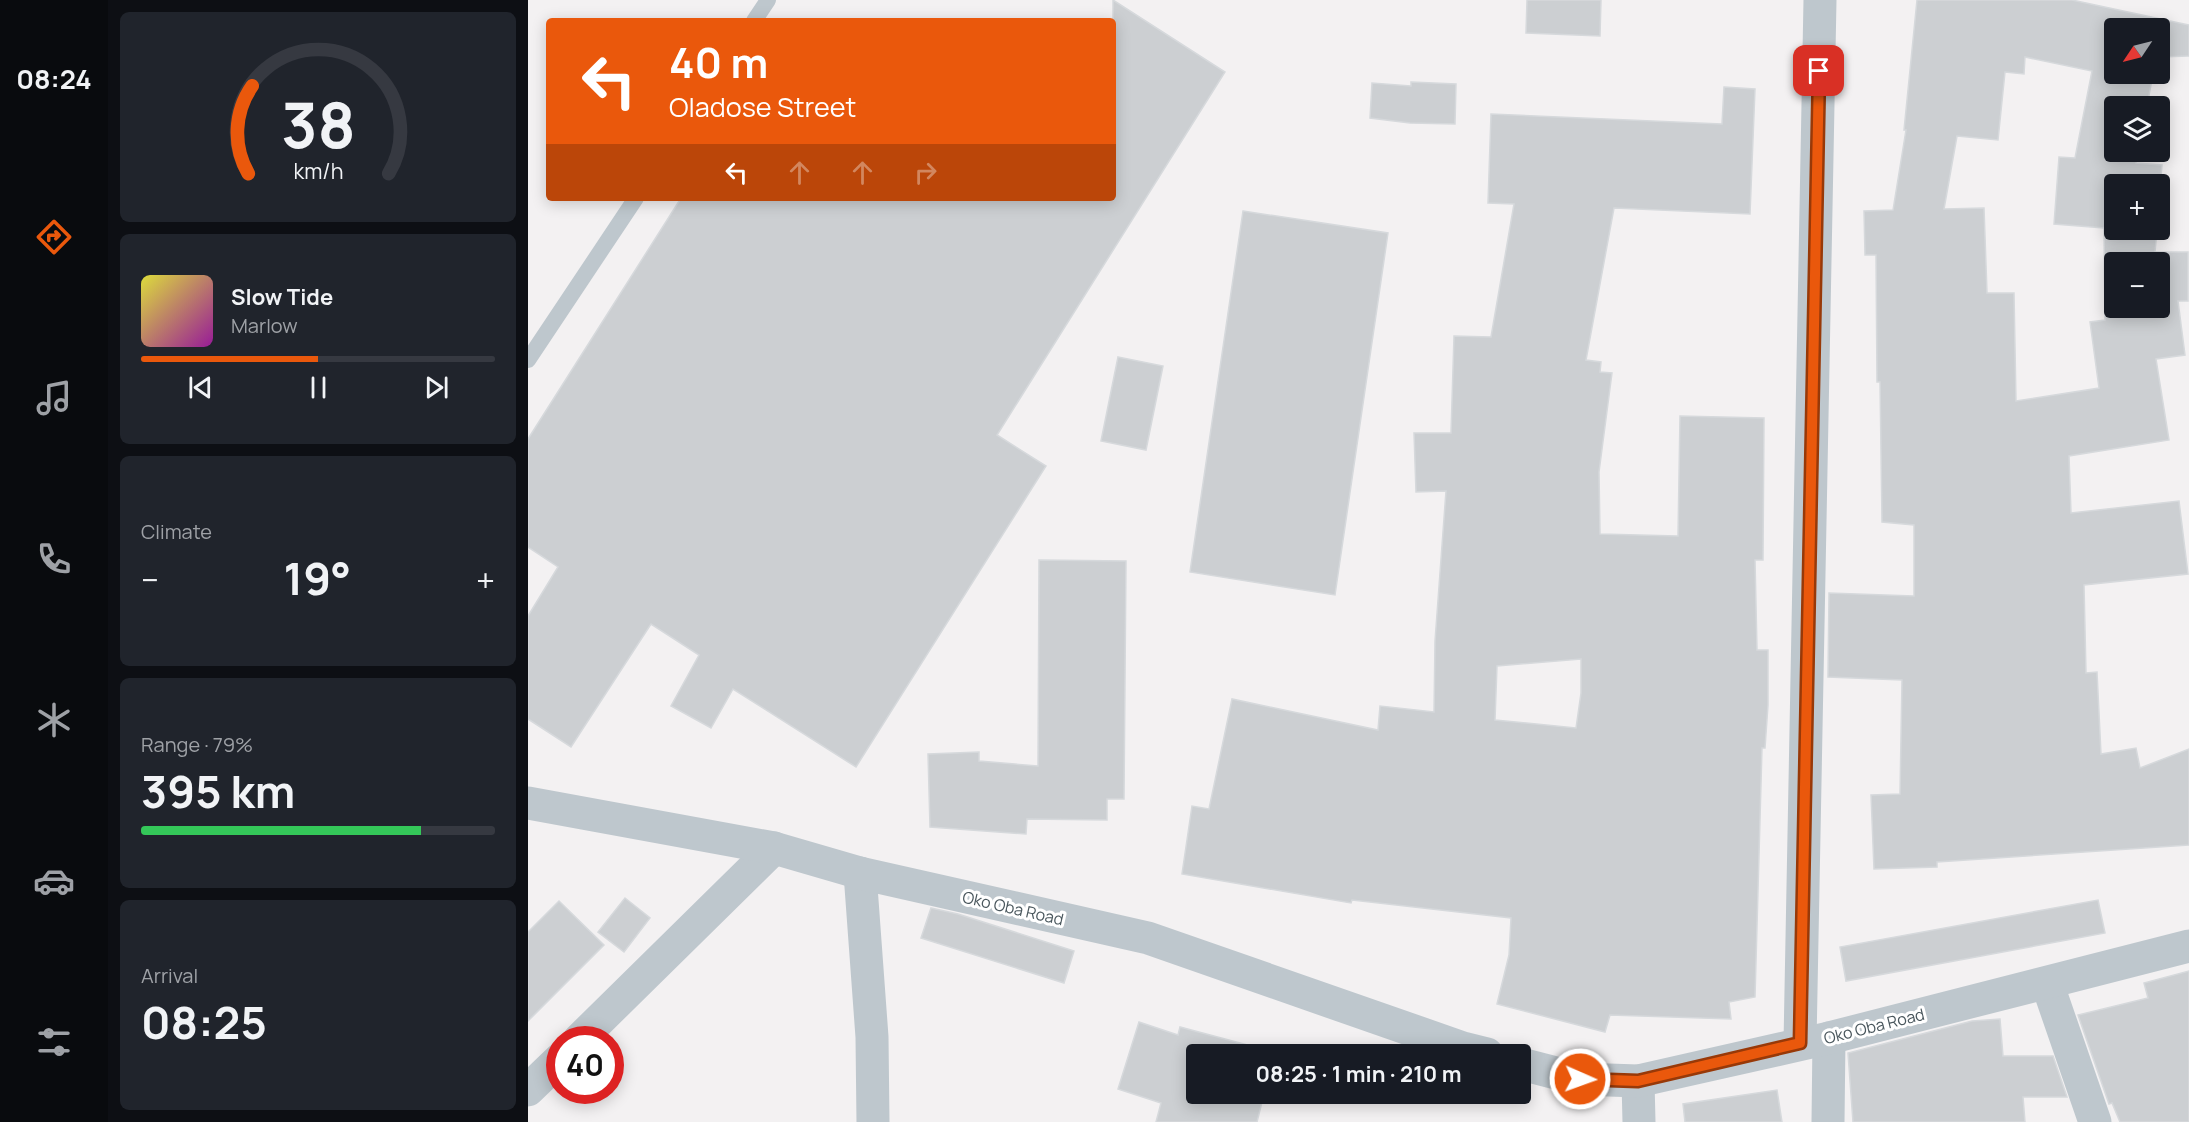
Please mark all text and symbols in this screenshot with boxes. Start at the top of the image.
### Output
north arrow [2104,18,2170,84]
map controls [2104,18,2170,318]
text: 40 m [669,33,768,91]
icon: left [570,42,648,120]
pin [1793,45,1844,96]
icon: arrive [1802,54,1835,87]
text: 08:24 [16,60,92,97]
text: 38 [281,81,355,167]
text: Oladose Street [669,88,856,125]
button: layers [2104,96,2170,162]
text: km/h [293,156,343,185]
icon: left [720,156,753,189]
icon: ahead [783,156,816,189]
icon: ahead [846,156,879,189]
icon: right [909,156,942,189]
button: + [2104,174,2170,240]
icon: directions [33,216,75,258]
button: − [2104,252,2170,318]
text: Slow Tide [231,282,333,312]
text: Marlow [231,312,298,339]
icon: previous [184,371,217,404]
icon: pause [302,371,335,404]
icon: next [420,371,453,404]
icon: music [33,377,75,419]
text: Climate [141,518,212,545]
icon: phone [33,538,75,580]
text: 19° [283,547,351,609]
text: − [141,557,159,602]
text: + [476,557,495,602]
icon: climate [33,699,75,741]
text: Range · 79% [141,731,253,758]
text: 395 km [141,760,295,822]
icon: car [33,860,75,902]
street label: Oko Oba Road [960,886,1066,930]
text: Arrival [141,962,198,989]
text: 08:25 [141,991,267,1053]
street label: Oko Oba Road [1821,1003,1927,1049]
icon: filters [33,1021,75,1063]
speed limit sign: 40 [546,1026,624,1104]
position arrow [1548,1047,1612,1111]
text: 08:25 · 1 min · 210 m [1256,1059,1461,1089]

